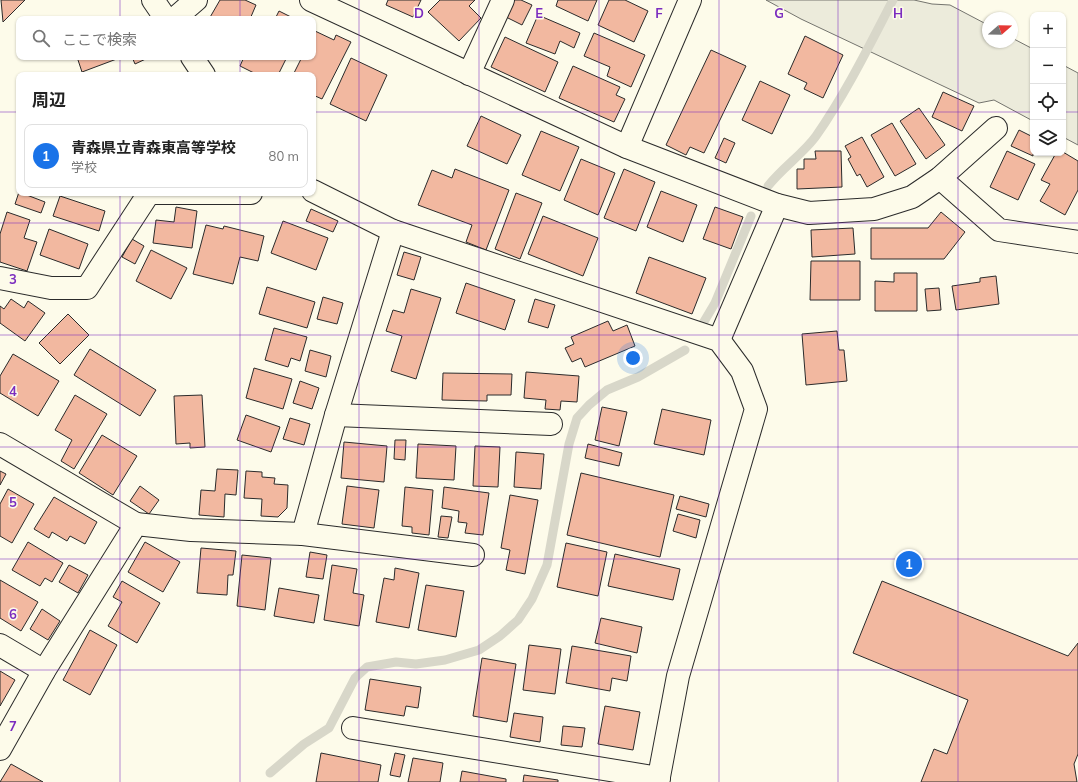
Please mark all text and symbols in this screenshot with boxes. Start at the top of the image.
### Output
text: D [414,5,424,21]
text: E [535,5,543,21]
text: F [655,5,663,21]
text: G [774,5,784,21]
text: H [893,5,903,21]
north arrow [982,12,1018,48]
map controls [1030,12,1066,156]
button: + [1030,12,1066,48]
search box [16,16,316,60]
icon: search [30,27,52,49]
text: ここで検索 [62,30,137,49]
button: − [1030,48,1066,84]
button: locate [1030,84,1066,120]
text: 周辺 [32,89,66,110]
button: layers [1030,120,1066,156]
text: 青森県立青森東高等学校 [71,138,236,157]
text: 1 [42,148,50,164]
text: 80 m [269,148,299,164]
text: 学校 [71,159,97,175]
text: 3 [9,271,17,287]
your location [623,348,643,368]
text: 4 [9,383,17,399]
text: 5 [9,494,17,510]
pin: 1 [896,549,922,579]
text: 6 [9,606,17,622]
text: 7 [9,718,17,734]

